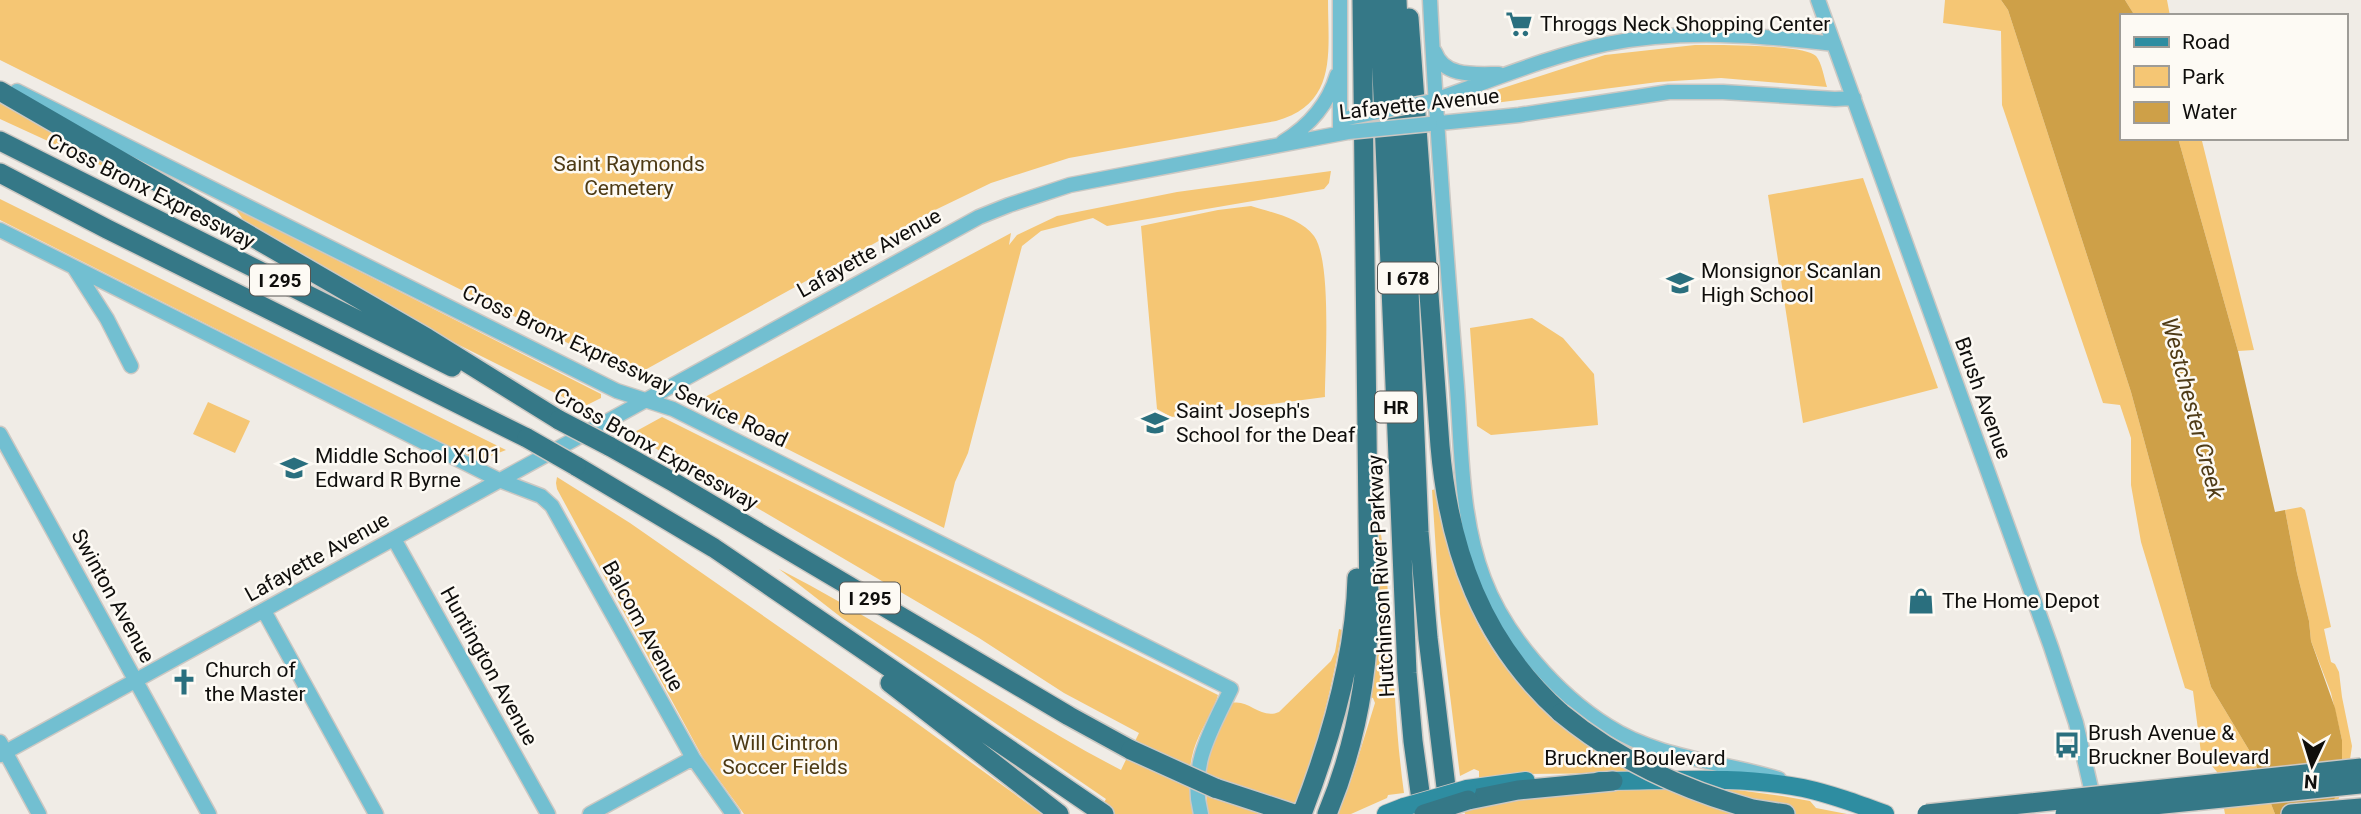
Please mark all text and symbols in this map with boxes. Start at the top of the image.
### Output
supermarket icon: Throggs Neck Shopping Center [1504,9,1534,39]
place label: Throggs Neck Shopping Center [1540,12,1830,36]
legend [2120,14,2347,140]
text: Road [2182,30,2230,54]
text: Park [2182,65,2225,89]
street label: Lafayette Avenue [1338,84,1500,124]
text: Water [2182,100,2237,124]
street label: Cross Bronx Expressway [43,128,259,254]
park label: Saint Raymonds Cemetery [553,152,705,200]
street label: Lafayette Avenue [793,203,945,303]
place label: Monsignor Scanlan High School [1701,259,1881,307]
road number: I 678 [1378,262,1438,294]
road number: I 295 [250,264,310,296]
school or university icon: Monsignor Scanlan High School [1665,268,1695,298]
street label: Cross Bronx Expressway Service Road [458,279,792,453]
water label: Westchester Creek [2155,315,2230,502]
street label: Brush Avenue [1950,334,2016,462]
street label: Cross Bronx Expressway [550,382,762,516]
road number: HR [1375,392,1417,422]
place label: Saint Joseph's School for the Deaf [1176,399,1356,447]
school or university icon: Saint Joseph's School for the Deaf [1140,408,1170,438]
place label: Middle School X101 Edward R Byrne [315,444,501,492]
school or university icon: Middle School X101 Edward R Byrne [279,453,309,483]
street label: Hutchinson River Parkway [1363,454,1399,698]
street label: Lafayette Avenue [241,507,393,607]
street label: Swinton Avenue [66,525,160,667]
street label: Balcom Avenue [597,557,689,695]
street label: Huntington Avenue [435,582,543,750]
road number: I 295 [840,582,900,614]
shop icon: The Home Depot [1906,586,1936,616]
place label: The Home Depot [1942,589,2100,613]
place label: Church of the Master [205,658,306,706]
church icon: Church of the Master [169,667,199,697]
place label: Brush Avenue & Bruckner Boulevard [2088,721,2269,769]
bus stop icon: Brush Avenue & Bruckner Boulevard [2052,730,2082,760]
north arrow [2277,730,2347,800]
park label: Will Cintron Soccer Fields [722,731,848,779]
street label: Bruckner Boulevard [1544,746,1726,770]
text: N [2303,770,2318,793]

